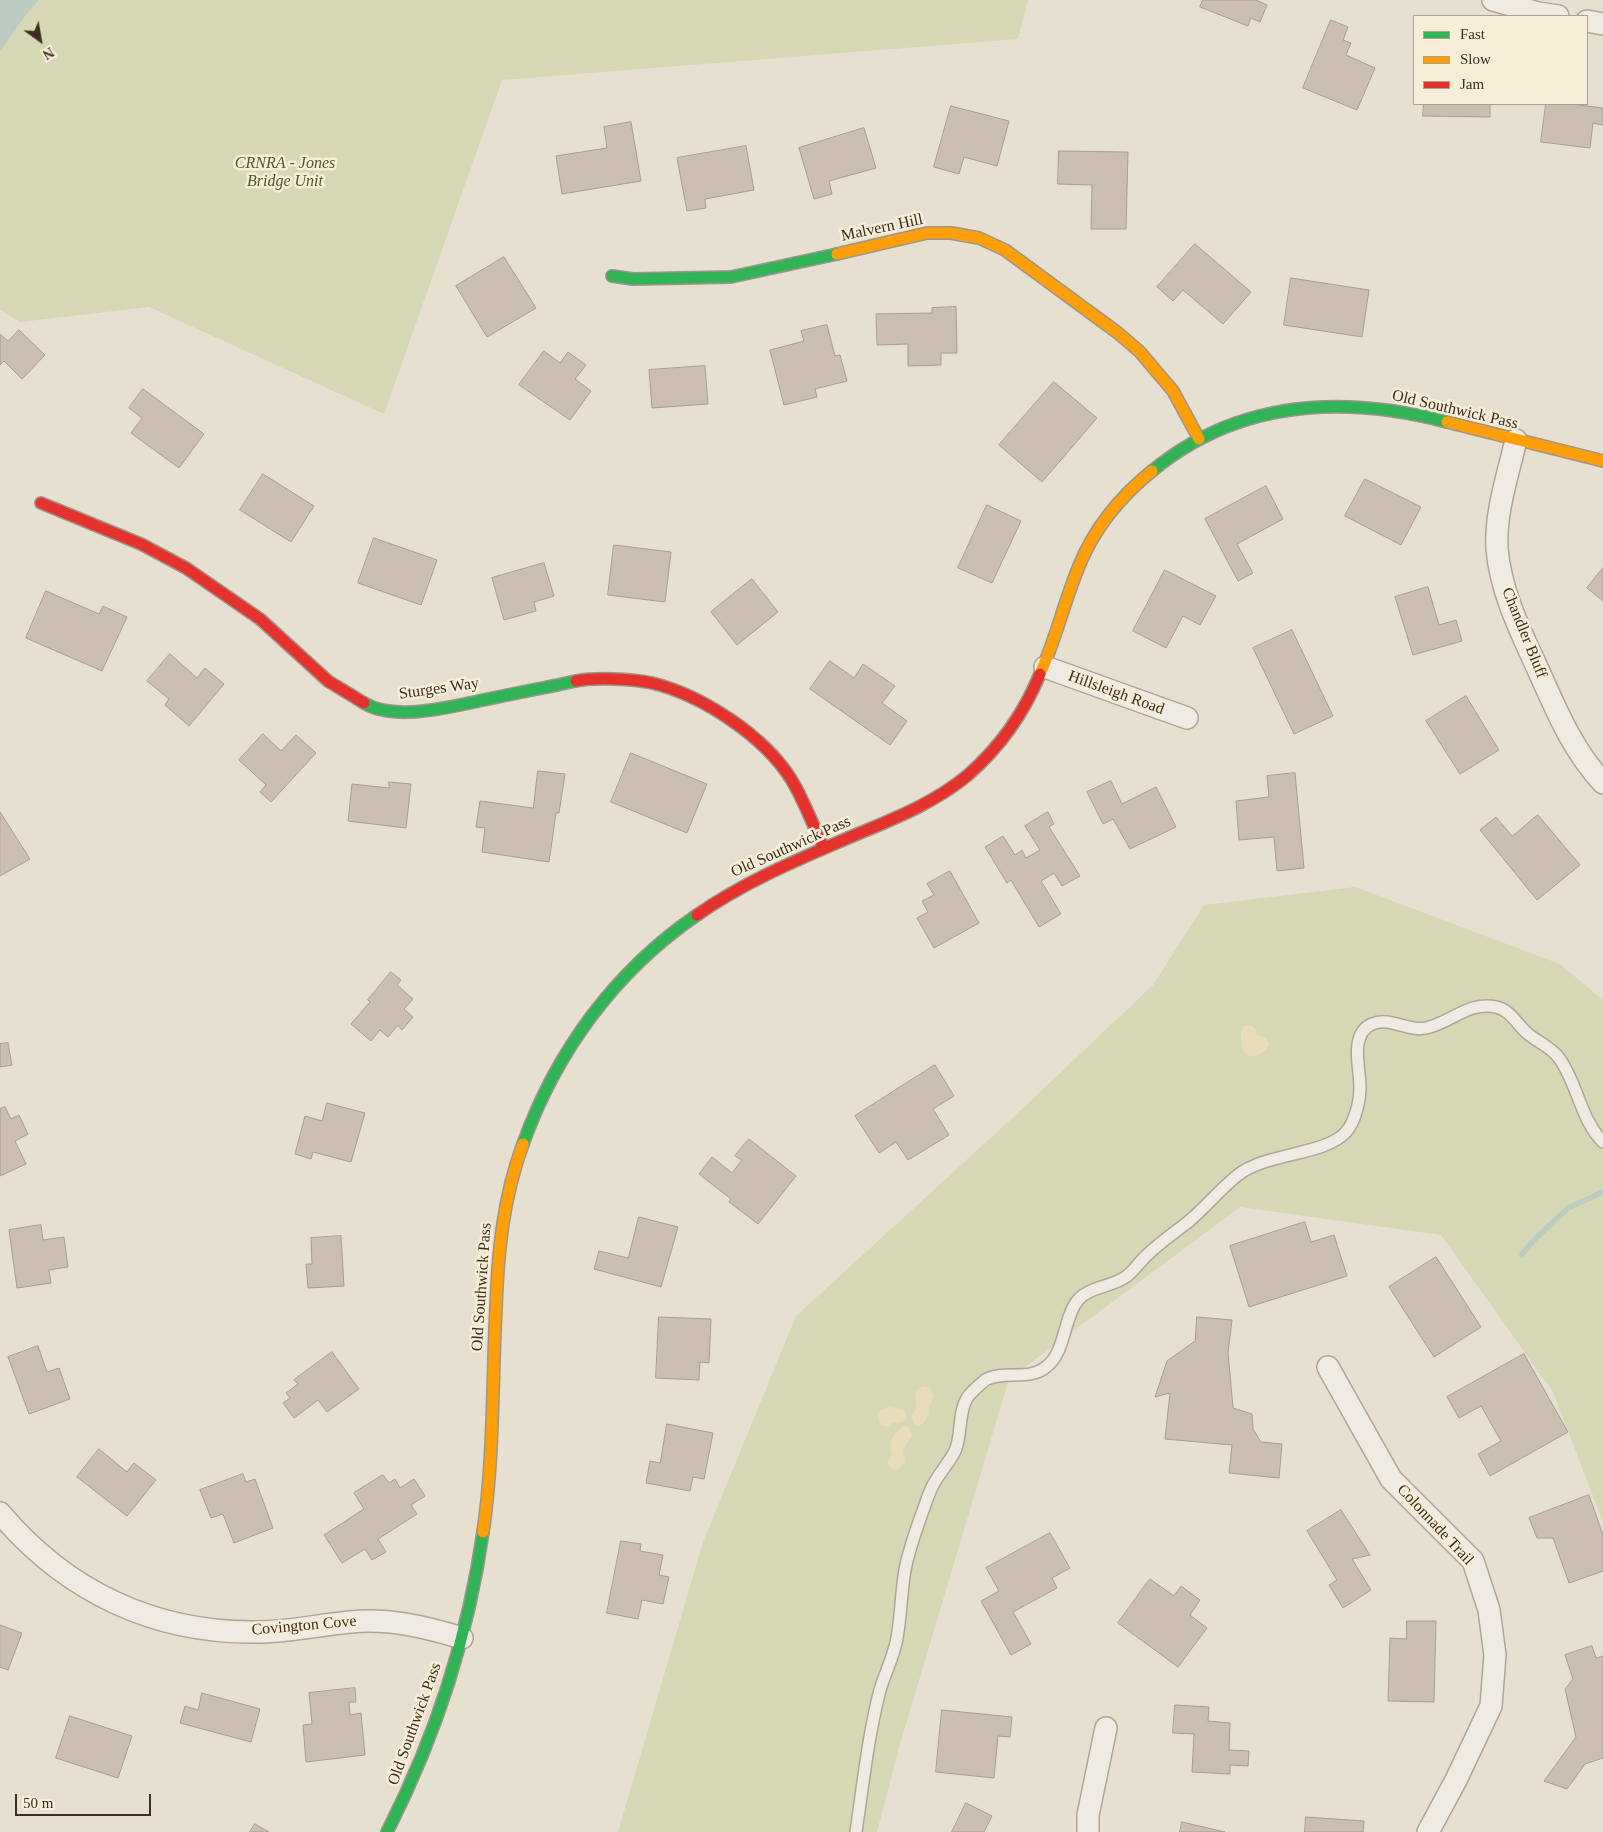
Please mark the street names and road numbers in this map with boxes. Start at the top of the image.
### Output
street label: Malvern Hill [839,210,925,246]
street label: Old Southwick Pass [1390,386,1520,434]
street label: Chandler Bluff [1497,585,1551,681]
street label: Hillsleigh Road [1065,667,1167,719]
street label: Sturges Way [398,674,480,704]
street label: Old Southwick Pass [728,812,854,882]
street label: Old Southwick Pass [468,1222,496,1352]
street label: Colonnade Trail [1393,1480,1477,1570]
street label: Covington Cove [251,1612,357,1640]
street label: Old Southwick Pass [384,1660,446,1788]

